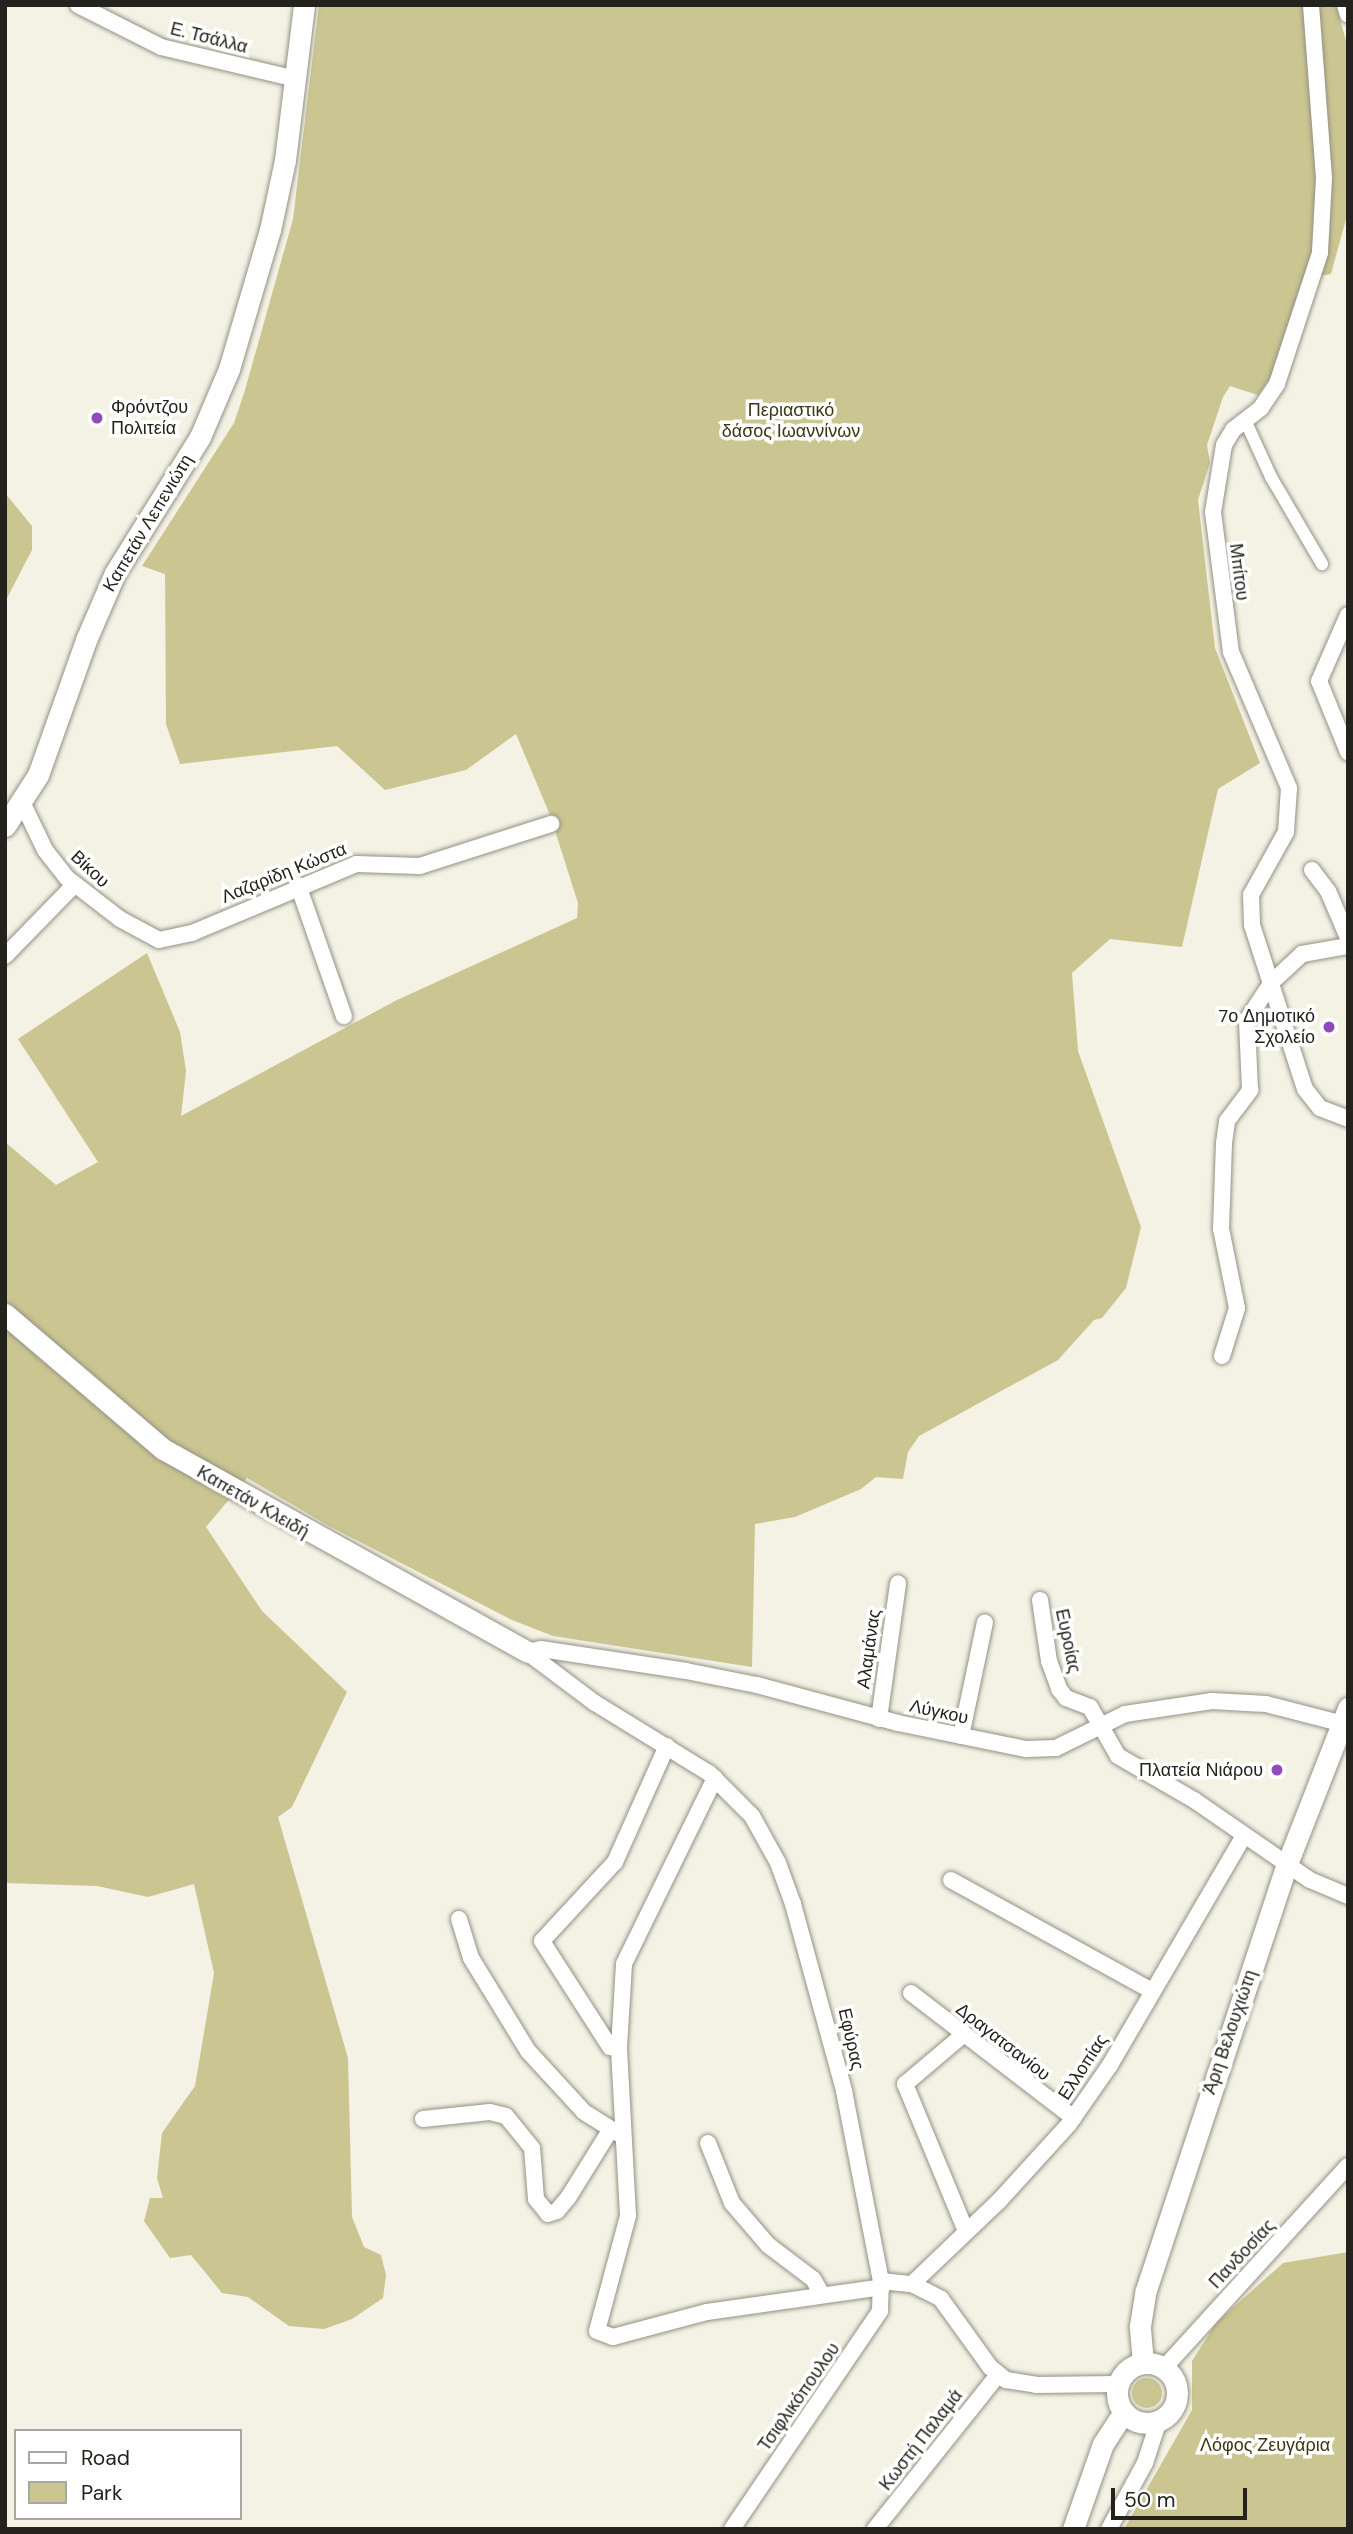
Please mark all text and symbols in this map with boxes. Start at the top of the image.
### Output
street label: Ε. Τσάλλα [168,18,250,58]
place label: Φρόντζου Πολιτεία [111,397,188,440]
park label: Περιαστικό δάσος Ιωαννίνων [722,400,860,442]
marker: Φρόντζου Πολιτεία [89,410,105,426]
street label: Καπετάν Λεπενιώτη [98,450,198,596]
street label: Μπίτου [1225,542,1253,602]
street label: Λαζαρίδη Κώστα [218,838,350,908]
street label: Βίκου [66,846,114,892]
place label: 7ο Δημοτικό Σχολείο [1219,1006,1315,1048]
marker: 7ο Δημοτικό Σχολείο [1321,1019,1337,1035]
street label: Καπετάν Κλειδή [193,1461,313,1543]
street label: Ευροίας [1051,1607,1085,1675]
street label: Αλαμάνας [853,1608,885,1690]
street label: Λύγκου [908,1695,970,1729]
place label: Πλατεία Νιάρου [1139,1759,1263,1781]
marker: Πλατεία Νιάρου [1269,1762,1285,1778]
street label: Άρη Βελουχιώτη [1199,1967,1261,2097]
street label: Δραγατσανίου [952,1999,1054,2085]
street label: Εφύρας [833,2006,869,2072]
street label: Ελλοπίας [1054,2030,1112,2104]
street label: Πανδοσίας [1205,2215,1279,2293]
street label: Τσιφλικόπουλου [754,2339,844,2455]
street label: Κωστή Παλαμά [875,2385,967,2495]
legend [14,2429,242,2520]
park label: Λόφος Ζευγάρια [1200,2434,1330,2456]
text: Road [81,2444,130,2472]
scale bar [1115,2474,1252,2518]
text: Park [81,2479,122,2507]
text: 50 m [1124,2486,1175,2514]

